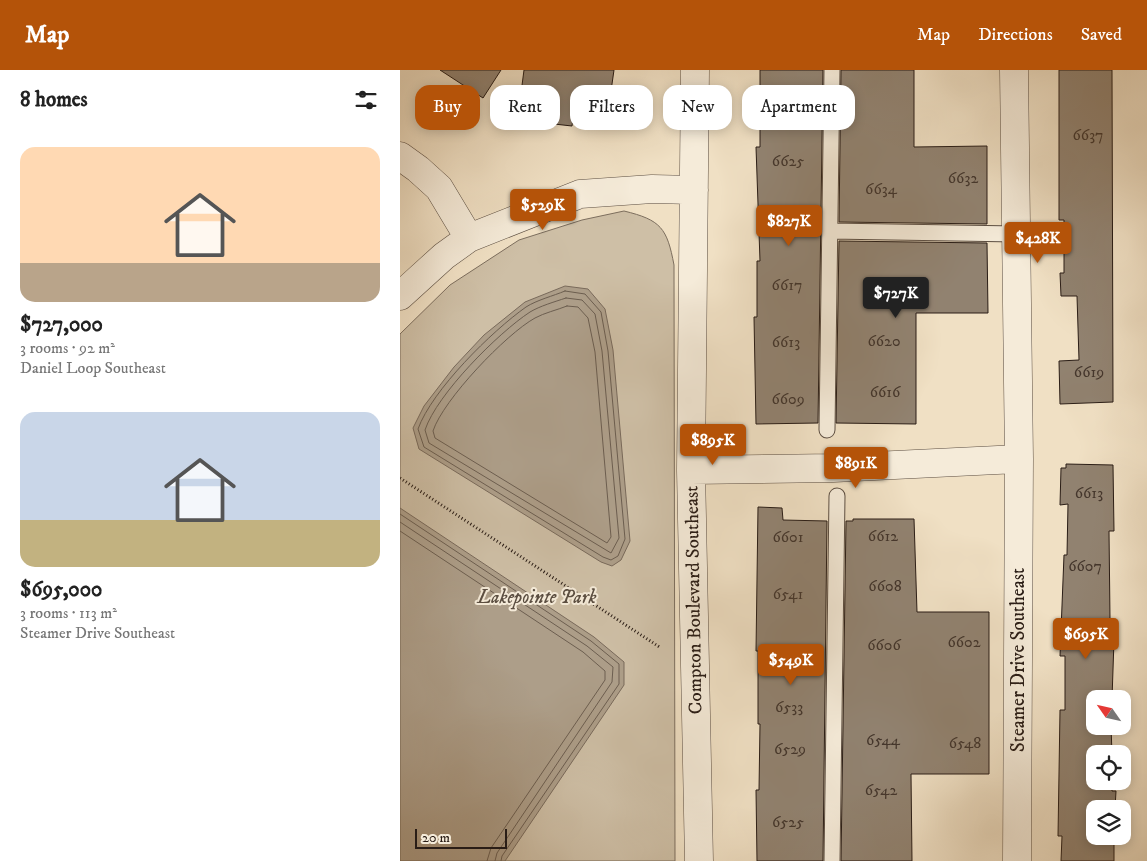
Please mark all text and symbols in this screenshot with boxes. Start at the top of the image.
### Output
text: Map [25,20,69,50]
text: Map [917,24,950,46]
text: Directions [978,24,1053,46]
text: Saved [1081,24,1122,46]
chip: Buy [415,85,480,130]
chip: Rent [490,85,560,130]
chip: Filters [570,85,653,130]
chip: New [663,85,732,130]
chip: Apartment [742,85,855,130]
icon: filters [352,86,380,114]
text: 8 homes [20,87,88,113]
house number: 6637 [1072,125,1104,145]
house number: 6625 [772,151,804,171]
house number: 6632 [948,168,978,188]
house number: 6634 [865,179,898,199]
icon: home [155,180,245,270]
pin: $529K [508,189,578,231]
text: $529K [521,195,565,215]
pin: $827K [754,204,824,247]
text: $827K [767,211,811,231]
pin: $428K [1003,222,1073,264]
text: $428K [1015,228,1061,248]
house number: 6617 [772,275,802,295]
pin: $727K [861,276,931,319]
text: $727K [874,283,918,303]
text: $727,000 [20,312,103,338]
house number: 6620 [867,331,901,351]
house number: 6613 [772,332,800,352]
text: 3 rooms · 92 m² [20,338,115,358]
text: Daniel Loop Southeast [20,358,166,378]
house number: 6619 [1074,362,1104,382]
house number: 6616 [870,382,901,402]
house number: 6609 [771,389,805,409]
pin: $895K [678,424,748,466]
text: $895K [691,430,735,450]
icon: home [155,445,245,535]
pin: $891K [821,446,891,489]
text: $891K [835,453,877,473]
house number: 6613 [1075,483,1103,503]
street label: Compton Boulevard Southeast [681,485,707,715]
house number: 6612 [868,526,898,546]
house number: 6601 [772,527,804,547]
house number: 6607 [1068,556,1102,576]
street label: Steamer Drive Southeast [1007,568,1030,752]
house number: 6608 [868,576,902,596]
text: $695,000 [20,577,102,603]
house number: 6541 [773,584,803,604]
park label: Lakepointe Park [477,586,596,610]
text: 3 rooms · 113 m² [20,603,117,623]
pin: $695K [1051,618,1121,660]
text: Steamer Drive Southeast [20,623,175,643]
text: $695K [1064,624,1108,644]
house number: 6602 [947,632,981,652]
house number: 6606 [867,635,901,655]
pin: $549K [756,644,826,686]
text: $549K [769,650,813,670]
north arrow [1086,690,1131,735]
map controls [1086,690,1131,845]
house number: 6533 [775,697,803,717]
house number: 6544 [866,730,901,750]
house number: 6548 [949,733,981,753]
house number: 6529 [774,739,806,759]
button: locate [1086,745,1131,790]
house number: 6542 [865,780,897,800]
button: layers [1086,800,1131,845]
house number: 6525 [772,812,804,832]
scale bar [415,826,508,849]
text: 20 m [422,829,450,847]

